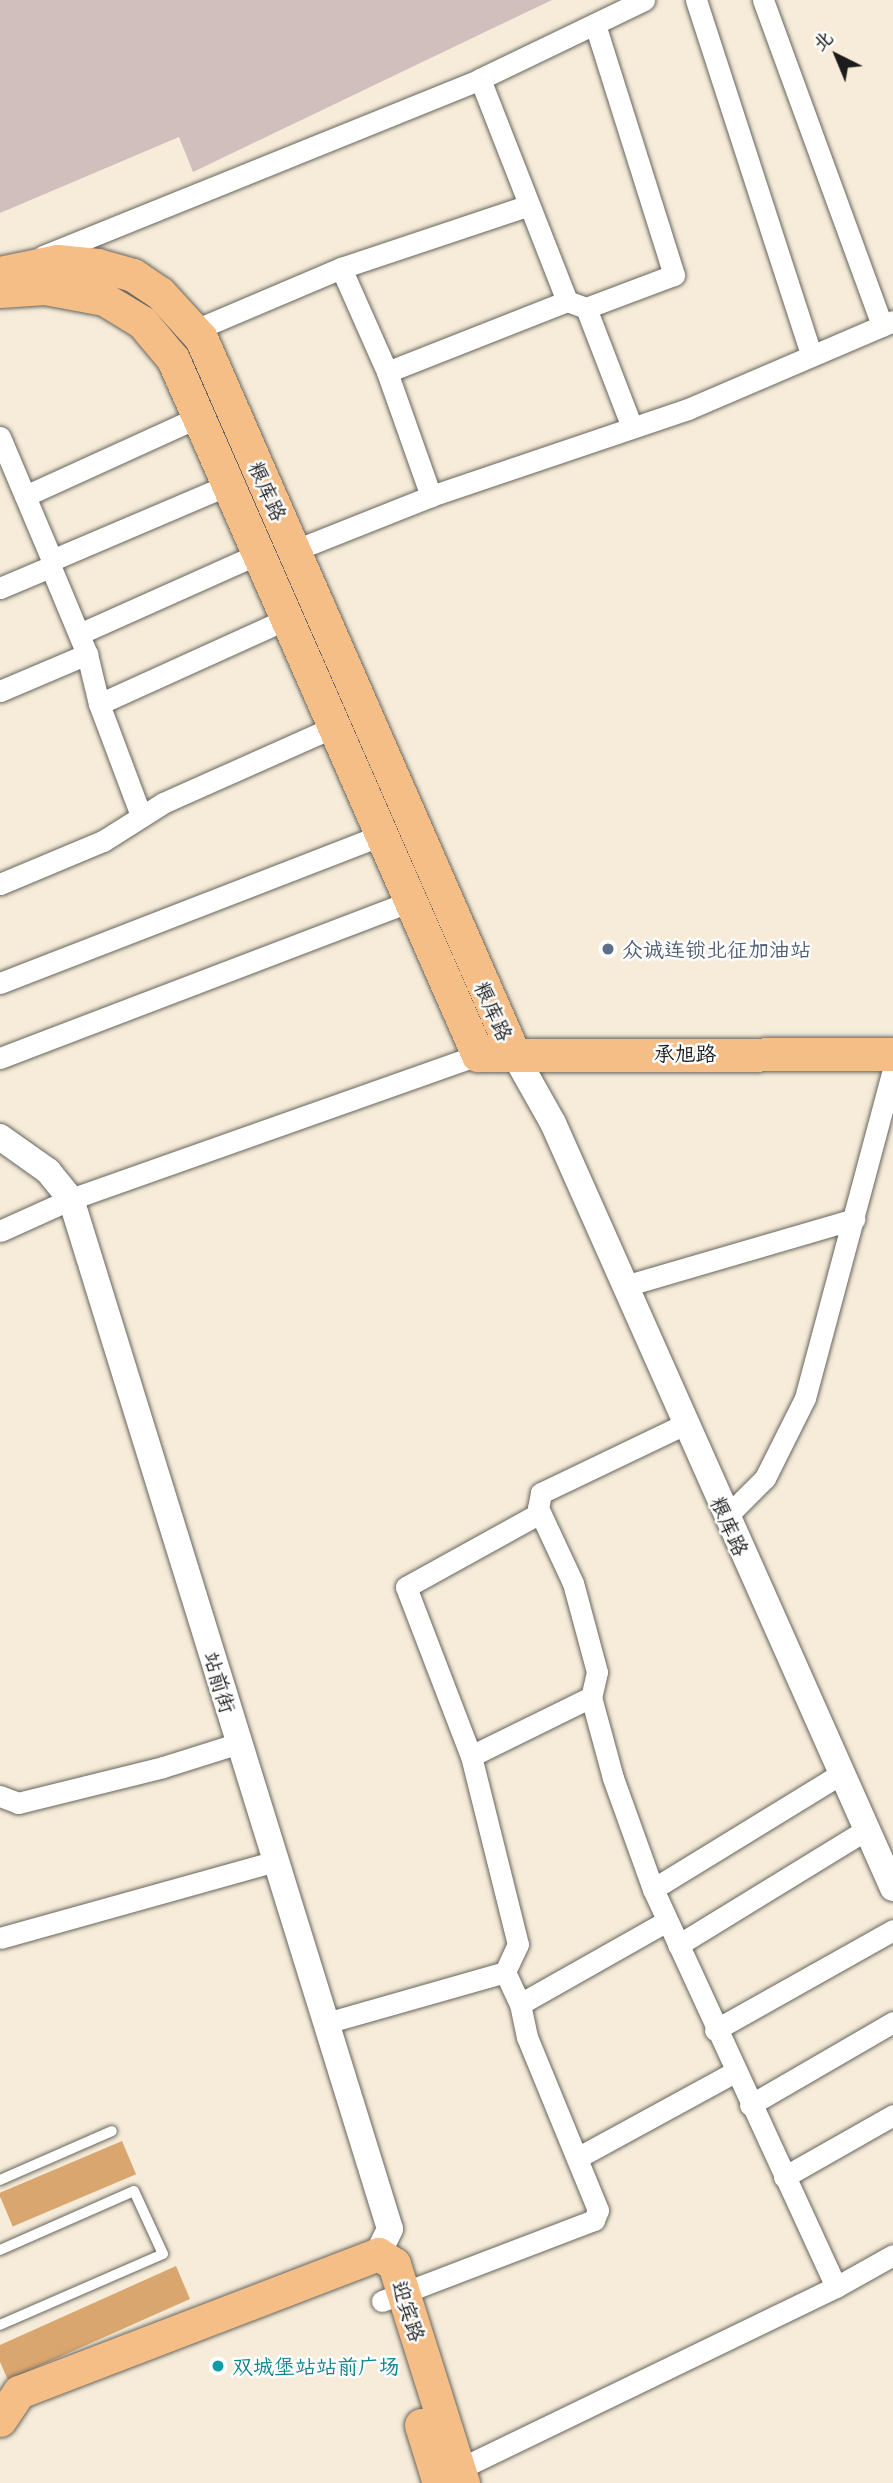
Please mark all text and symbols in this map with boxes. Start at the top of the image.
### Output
north arrow [802,21,872,91]
text: 北 [807,25,838,56]
street label: 粮库路 [244,457,292,525]
place label: 众诚连锁北征加油站 [622,936,811,962]
marker: 众诚连锁北征加油站 [600,941,616,957]
street label: 粮库路 [470,977,518,1045]
street label: 承旭路 [654,1040,716,1066]
street label: 粮库路 [706,1492,754,1560]
street label: 站前街 [199,1648,241,1716]
street label: 迎宾路 [387,2277,431,2345]
place label: 双城堡站站前广场 [232,2353,400,2379]
marker: 双城堡站站前广场 [210,2358,226,2374]

